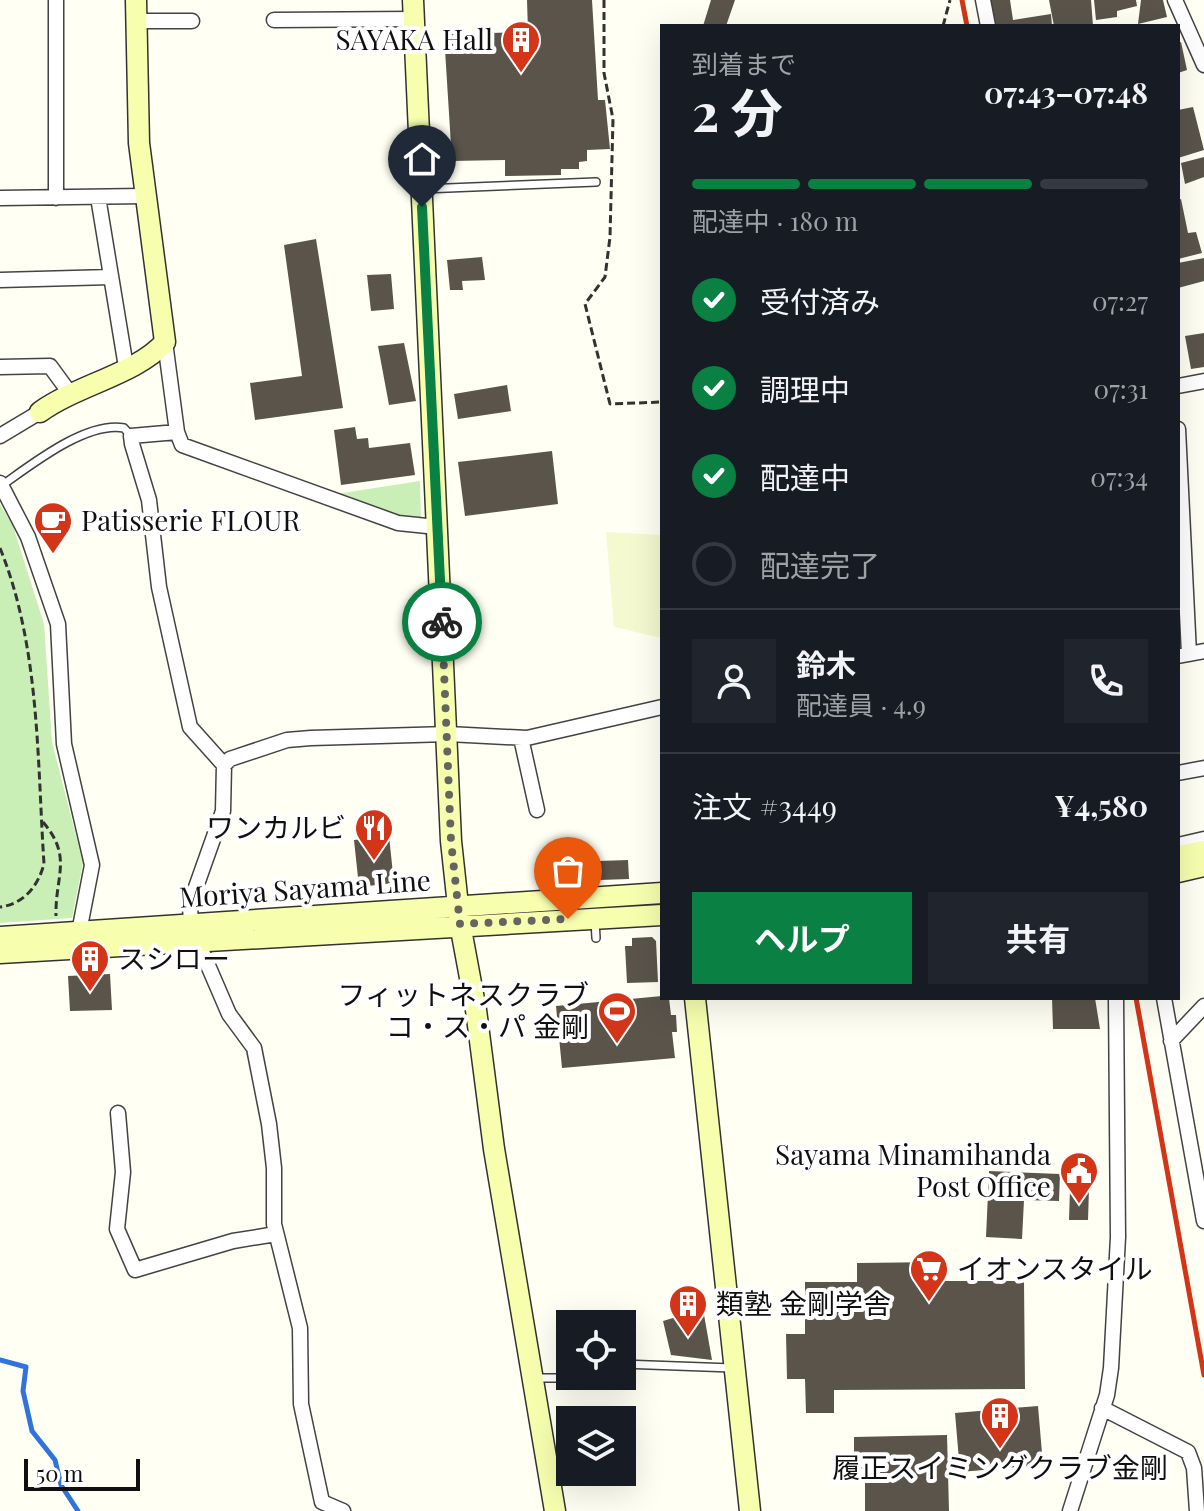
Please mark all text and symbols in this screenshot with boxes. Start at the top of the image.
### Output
building icon: SAYAKA Hall [500,19,542,74]
place label: SAYAKA Hall [336,20,493,57]
text: 到着まで [692,46,796,81]
text: 07:43–07:48 [984,72,1148,112]
text: 2 分 [692,76,783,145]
pin [388,125,456,207]
icon: home [400,137,444,181]
text: 配達中 · 180 m [692,203,858,238]
icon: check [692,278,736,322]
text: 受付済み [760,281,880,321]
text: 07:27 [1092,283,1148,318]
icon: check [692,366,736,410]
text: 調理中 [760,369,850,409]
text: 07:31 [1094,371,1148,406]
icon: check [692,454,736,498]
text: 配達中 [760,457,850,497]
text: 07:34 [1090,459,1148,494]
cafe icon: Patisserie FLOUR [32,500,74,555]
place label: Patisserie FLOUR [81,501,301,538]
text: 配達完了 [760,545,880,585]
courier [402,582,482,662]
icon: bike [420,600,464,644]
button: person [692,639,776,723]
button: phone [1064,639,1148,723]
text: 鈴木 [796,644,856,684]
text: 配達員 · 4.9 [796,687,926,722]
text: ¥4,580 [1054,785,1148,825]
text: 注文 #3449 [692,786,837,826]
restaurant icon: ワンカルビ [353,807,395,862]
place label: ワンカルビ [206,808,346,845]
pin [534,837,602,919]
icon: bag [546,849,590,893]
street label: Moriya Sayama Line [178,860,432,915]
button: ヘルプ [692,892,912,984]
button: 共有 [928,892,1148,984]
building icon: スシロー [69,938,111,993]
place label: スシロー [118,939,230,976]
place label: フィットネスクラブ コ・ス・パ 金剛 [338,975,589,1044]
sports icon: フィットネスクラブ コ・ス・パ 金剛 [596,990,638,1045]
place label: Sayama Minamihanda Post Office [775,1135,1051,1204]
public building icon: Sayama Minamihanda Post Office [1058,1150,1100,1205]
supermarket icon: イオンスタイル [908,1248,950,1303]
place label: イオンスタイル [957,1249,1152,1286]
building icon: 類塾 金剛学舎 [667,1283,709,1338]
place label: 類塾 金剛学舎 [716,1284,891,1321]
map controls [556,1310,636,1486]
button: locate [556,1310,636,1390]
building icon: 履正スイミングクラブ金剛 [979,1395,1021,1450]
button: layers [556,1406,636,1486]
place label: 履正スイミングクラブ金剛 [832,1448,1168,1485]
scale bar [24,1455,140,1491]
text: 50 m [36,1458,83,1488]

